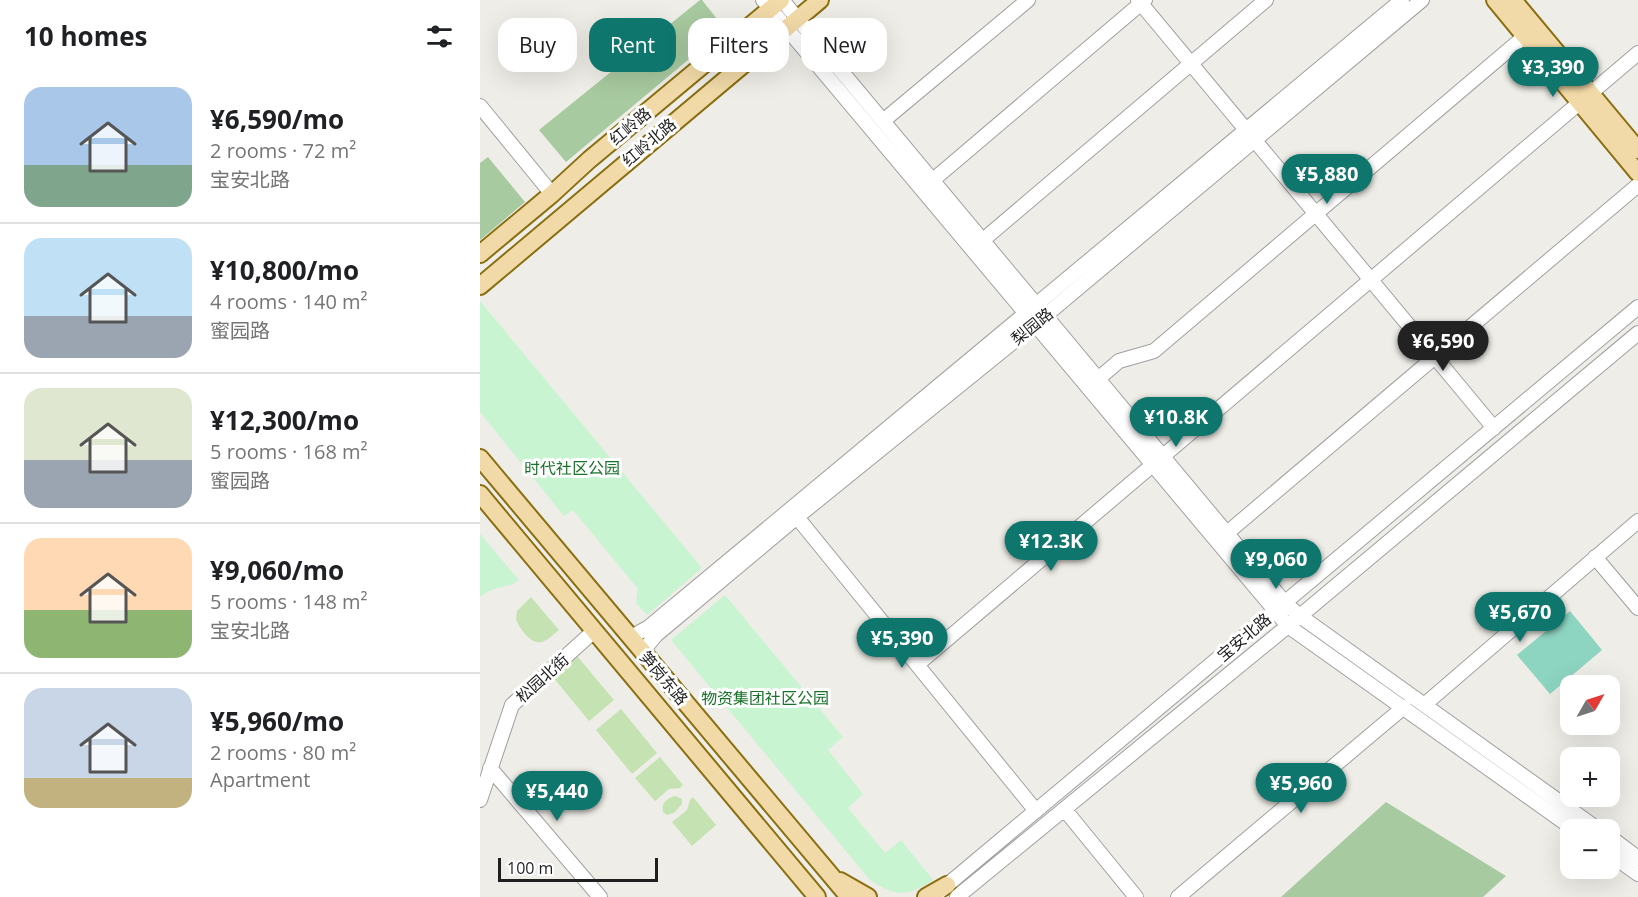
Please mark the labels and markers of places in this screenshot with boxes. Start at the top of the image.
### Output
pin: ¥3,390 [1504,47,1602,98]
pin: ¥5,880 [1278,154,1376,205]
pin: ¥6,590 [1394,321,1492,372]
pin: ¥10.8K [1127,397,1225,448]
pin: ¥12.3K [1002,521,1100,572]
pin: ¥9,060 [1227,539,1325,590]
pin: ¥5,670 [1471,592,1569,643]
pin: ¥5,390 [853,618,951,669]
pin: ¥5,960 [1252,763,1350,814]
pin: ¥5,440 [508,771,606,822]

